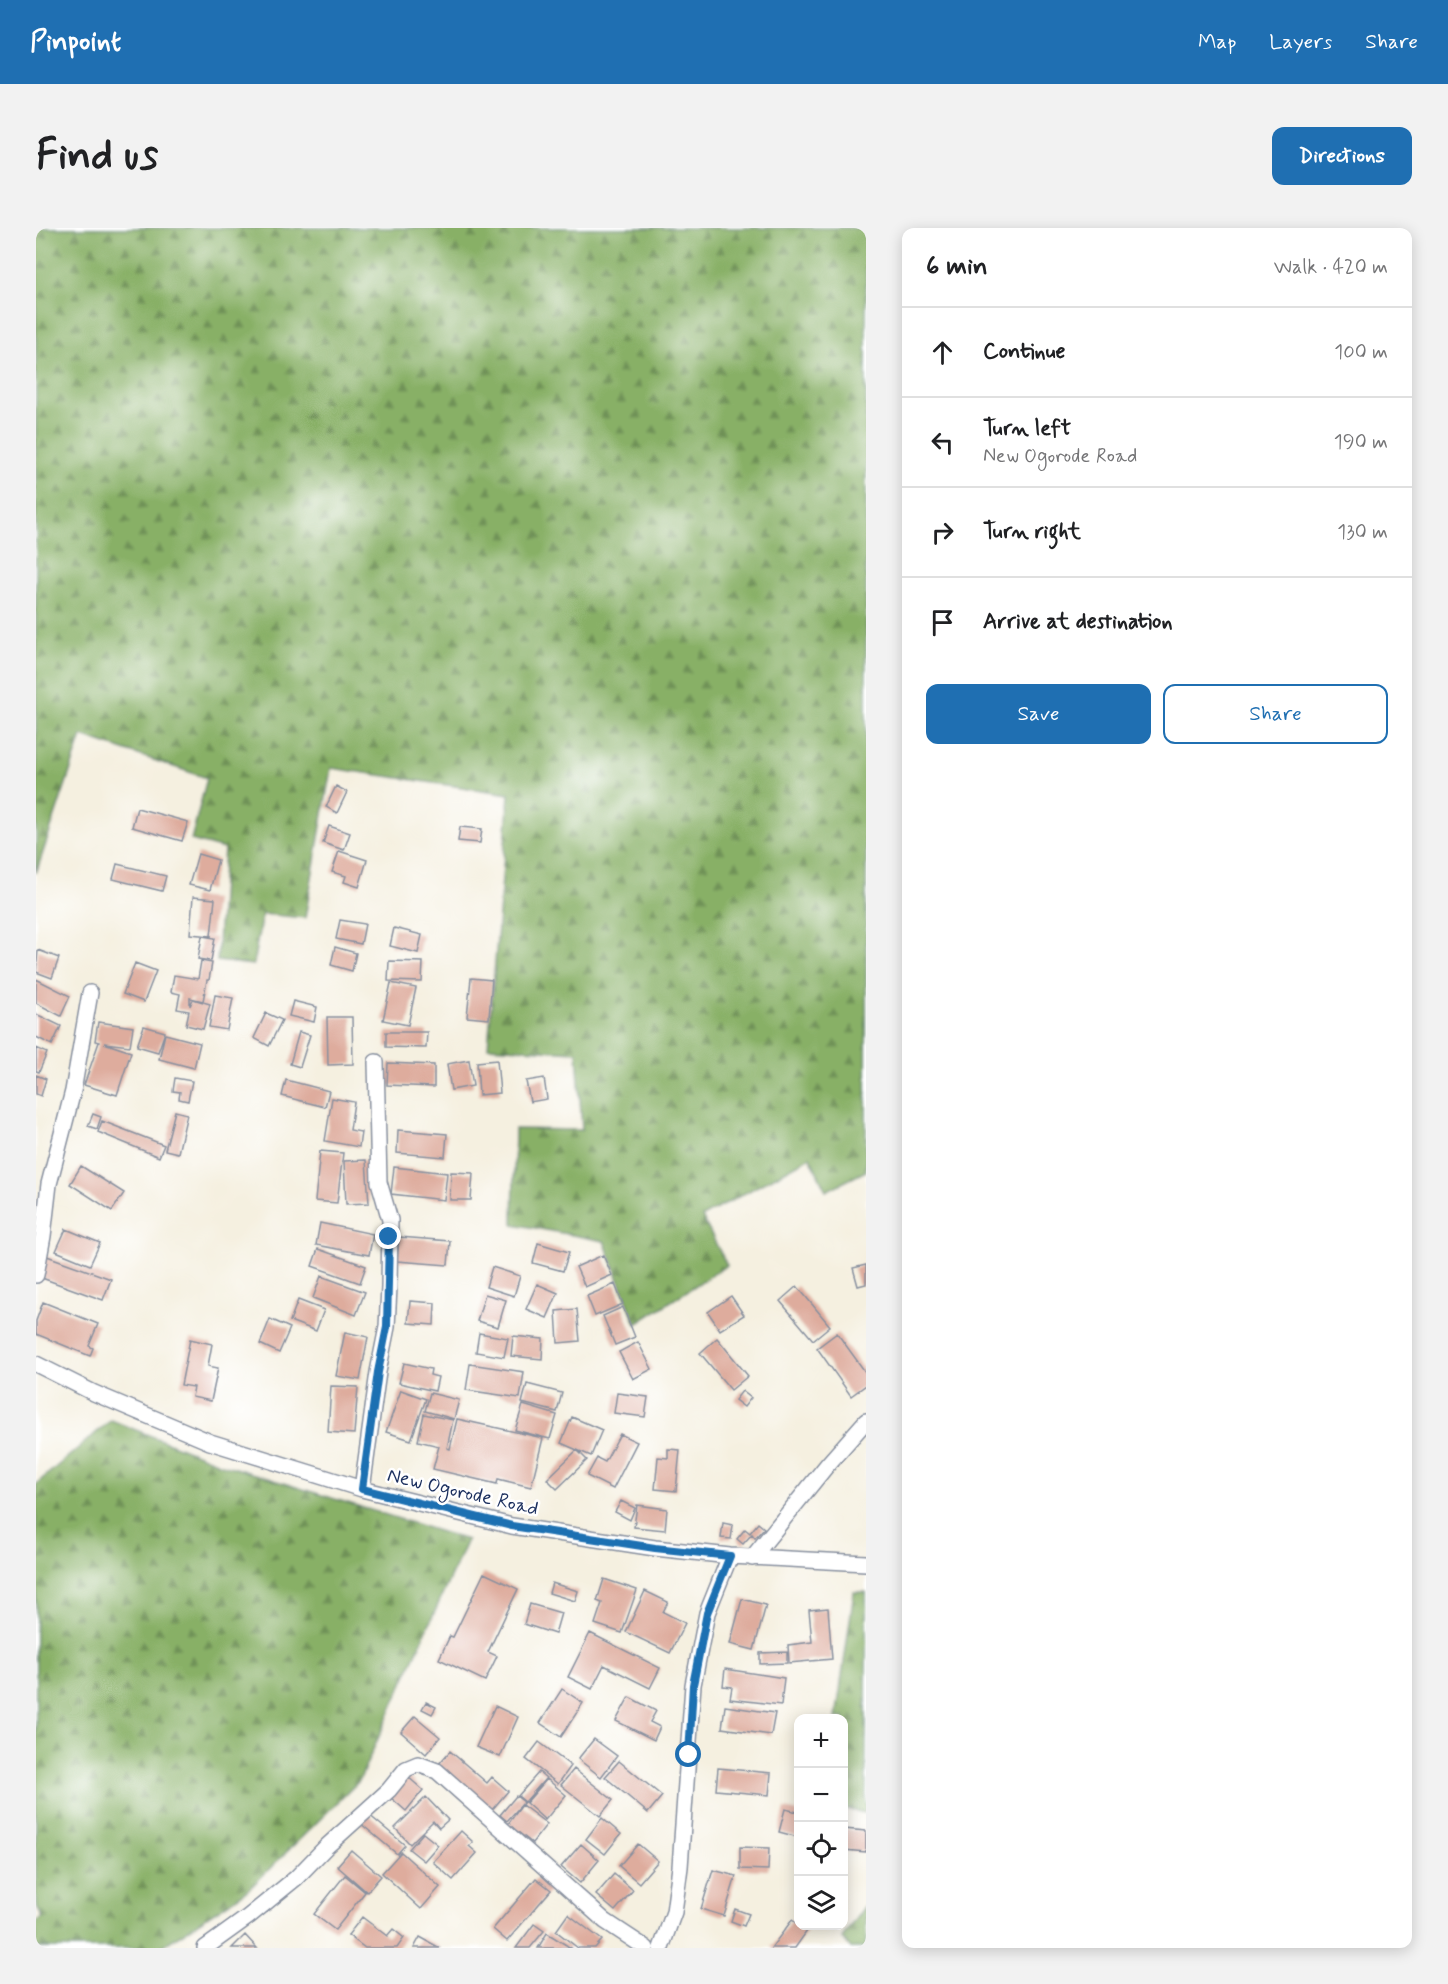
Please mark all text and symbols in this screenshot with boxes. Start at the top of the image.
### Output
text: Pinpoint [30,24,121,61]
text: Map [1198,28,1236,56]
text: Layers [1269,28,1332,56]
text: Share [1365,28,1418,56]
button: Directions [1272,127,1412,185]
text: Find us [36,129,158,184]
text: 6 min [926,250,988,284]
text: Walk · 420 m [1274,254,1388,281]
icon: ahead [926,336,959,369]
text: Continue [983,338,1065,366]
text: 100 m [1334,339,1388,366]
text: Turn left [983,415,1071,443]
icon: left [926,426,959,459]
text: 190 m [1334,429,1388,456]
text: New Ogorode Road [983,443,1137,470]
icon: right [926,516,959,549]
text: Turn right [983,518,1081,546]
text: 130 m [1337,519,1388,546]
icon: arrive [926,606,959,639]
text: Arrive at destination [983,608,1173,636]
button: Save [926,684,1151,744]
button: Share [1163,684,1388,744]
route end [375,1223,401,1249]
street label: New Ogorode Road [384,1462,541,1524]
map controls [794,1714,848,1930]
button: + [794,1714,848,1768]
route start [675,1741,701,1767]
button: − [794,1768,848,1822]
button: locate [794,1822,848,1876]
button: layers [794,1876,848,1930]

